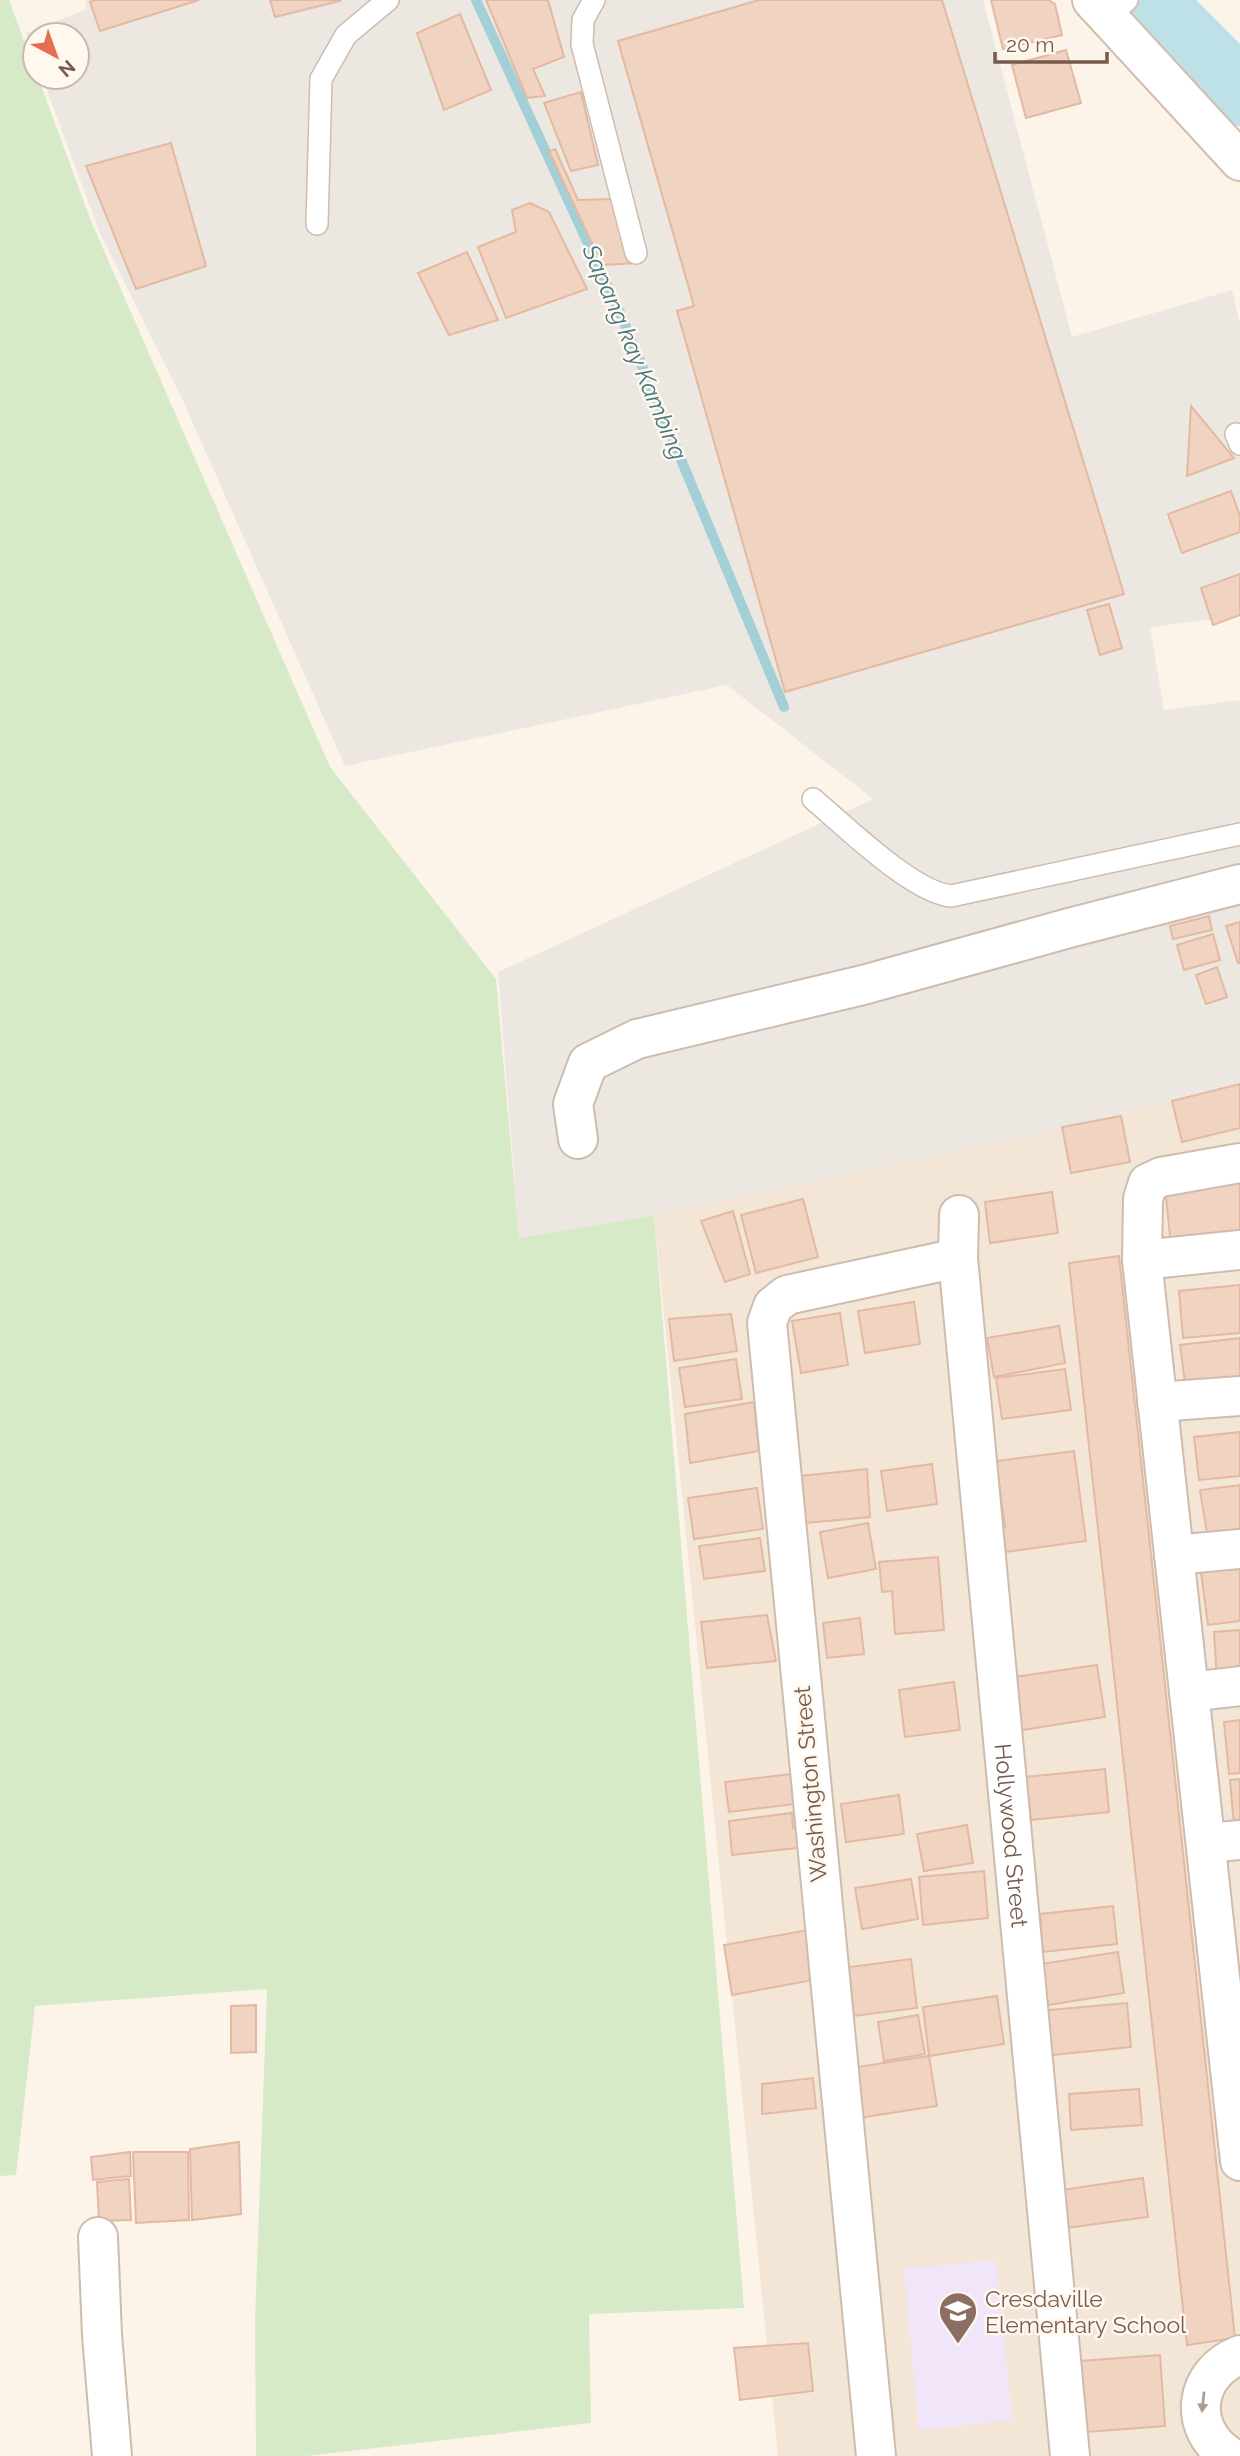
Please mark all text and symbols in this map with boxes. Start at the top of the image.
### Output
north arrow [21,21,91,91]
scale bar [995,21,1107,65]
text: 20 m [1006,32,1054,57]
text: N [54,56,80,82]
water label: Sapang kay Kambing [576,239,694,464]
street label: Washington Street [788,1685,832,1883]
street label: Hollywood Street [990,1742,1034,1929]
place label: Cresdaville Elementary School [985,2285,1187,2338]
school or university icon: Cresdaville Elementary School [937,2290,979,2345]
one-way arrow [1197,2391,1208,2413]

